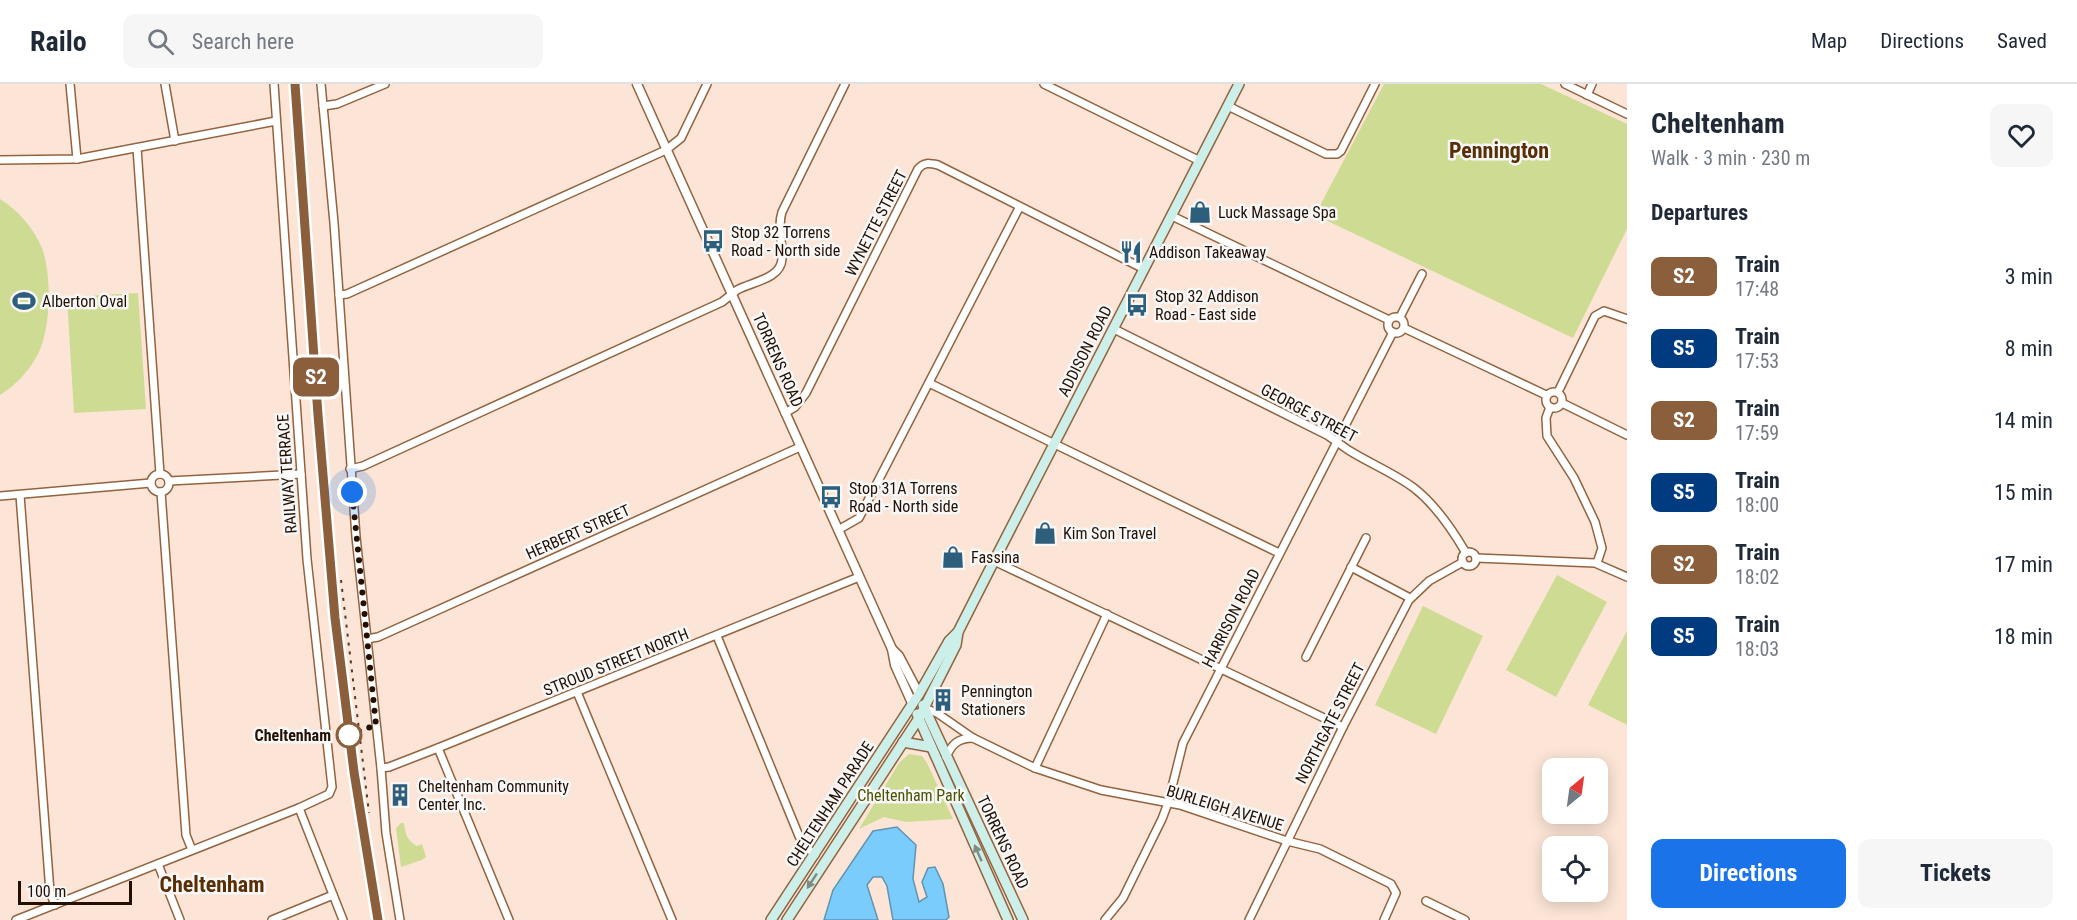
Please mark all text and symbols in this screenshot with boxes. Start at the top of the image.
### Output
search box [123,14,543,68]
text: Railo [30,25,87,58]
icon: search [144,25,177,58]
text: Search here [192,29,294,54]
text: Map [1811,29,1847,53]
text: Directions [1880,29,1964,53]
text: Saved [1997,29,2047,53]
button: heart [1990,104,2053,167]
text: Cheltenham [1651,107,1785,140]
district label: Pennington [1449,138,1549,163]
text: Walk · 3 min · 230 m [1651,146,1810,170]
street label: WYNETTE STREET [841,167,911,279]
shop icon: Luck Massage Spa [1187,199,1213,225]
text: Departures [1651,200,1748,225]
place label: Luck Massage Spa [1218,203,1336,222]
place label: Stop 32 Torrens Road - North side [731,223,840,260]
bus stop icon: Stop 32 Torrens Road - North side [700,228,726,254]
restaurant icon: Addison Takeaway [1118,239,1144,265]
place label: Addison Takeaway [1149,243,1266,262]
text: Train [1735,252,1780,277]
text: S2 [1673,264,1695,288]
text: 3 min [2005,264,2053,289]
text: 17:48 [1735,277,1779,301]
place label: Stop 32 Addison Road - East side [1155,287,1259,324]
sports icon: Alberton Oval [11,288,37,314]
place label: Alberton Oval [42,292,127,311]
bus stop icon: Stop 32 Addison Road - East side [1124,292,1150,318]
street label: ADDISON ROAD [1054,302,1116,400]
street label: TORRENS ROAD [749,310,807,410]
text: Train [1735,324,1780,349]
text: S5 [1673,336,1695,360]
text: 8 min [2005,336,2053,361]
text: 17:53 [1735,349,1779,373]
line badge: S2 [289,358,343,396]
text: S2 [305,365,327,389]
street label: GEORGE STREET [1258,380,1360,446]
text: Train [1735,396,1780,421]
text: S2 [1673,408,1695,432]
text: 14 min [1994,408,2053,433]
street label: RAILWAY TERRACE [273,414,301,534]
text: 17:59 [1735,421,1779,445]
text: Train [1735,468,1780,493]
your location [337,477,367,507]
place label: Stop 31A Torrens Road - North side [849,479,958,516]
text: S5 [1673,480,1695,504]
text: 15 min [1994,480,2053,505]
bus stop icon: Stop 31A Torrens Road - North side [818,484,844,510]
text: 18:00 [1735,493,1779,517]
street label: HERBERT STREET [523,501,633,563]
shop icon: Kim Son Travel [1032,520,1058,546]
place label: Kim Son Travel [1063,524,1156,543]
text: Train [1735,540,1780,565]
shop icon: Fassina [940,544,966,570]
place label: Fassina [971,548,1020,567]
text: S2 [1673,552,1695,576]
text: 17 min [1994,552,2053,577]
text: 18:02 [1735,565,1779,589]
street label: HARRISON ROAD [1198,566,1264,670]
text: Train [1735,612,1780,637]
street label: STROUD STREET NORTH [541,624,691,700]
text: S5 [1673,624,1695,648]
text: 18 min [1994,624,2053,649]
text: 18:03 [1735,637,1779,661]
street label: NORTHGATE STREET [1291,660,1369,786]
place label: Pennington Stationers [961,682,1032,719]
building icon: Pennington Stationers [930,687,956,713]
marker: Cheltenham [336,722,362,748]
place label: Cheltenham [255,726,331,745]
street label: CHELTENHAM PARADE [782,738,878,870]
north arrow [1542,758,1608,824]
map controls [1542,758,1608,902]
place label: Cheltenham Community Center Inc. [418,777,569,814]
street label: BURLEIGH AVENUE [1164,781,1286,835]
building icon: Cheltenham Community Center Inc. [387,782,413,808]
park label: Cheltenham Park [857,786,966,805]
street label: TORRENS ROAD [973,792,1033,892]
button: locate [1542,836,1608,902]
button: Directions [1651,839,1846,908]
button: Tickets [1858,839,2053,908]
one-way arrow [973,843,983,861]
district label: Cheltenham [159,872,265,897]
one-way arrow [807,873,818,889]
scale bar [18,878,132,906]
text: 100 m [27,882,66,901]

